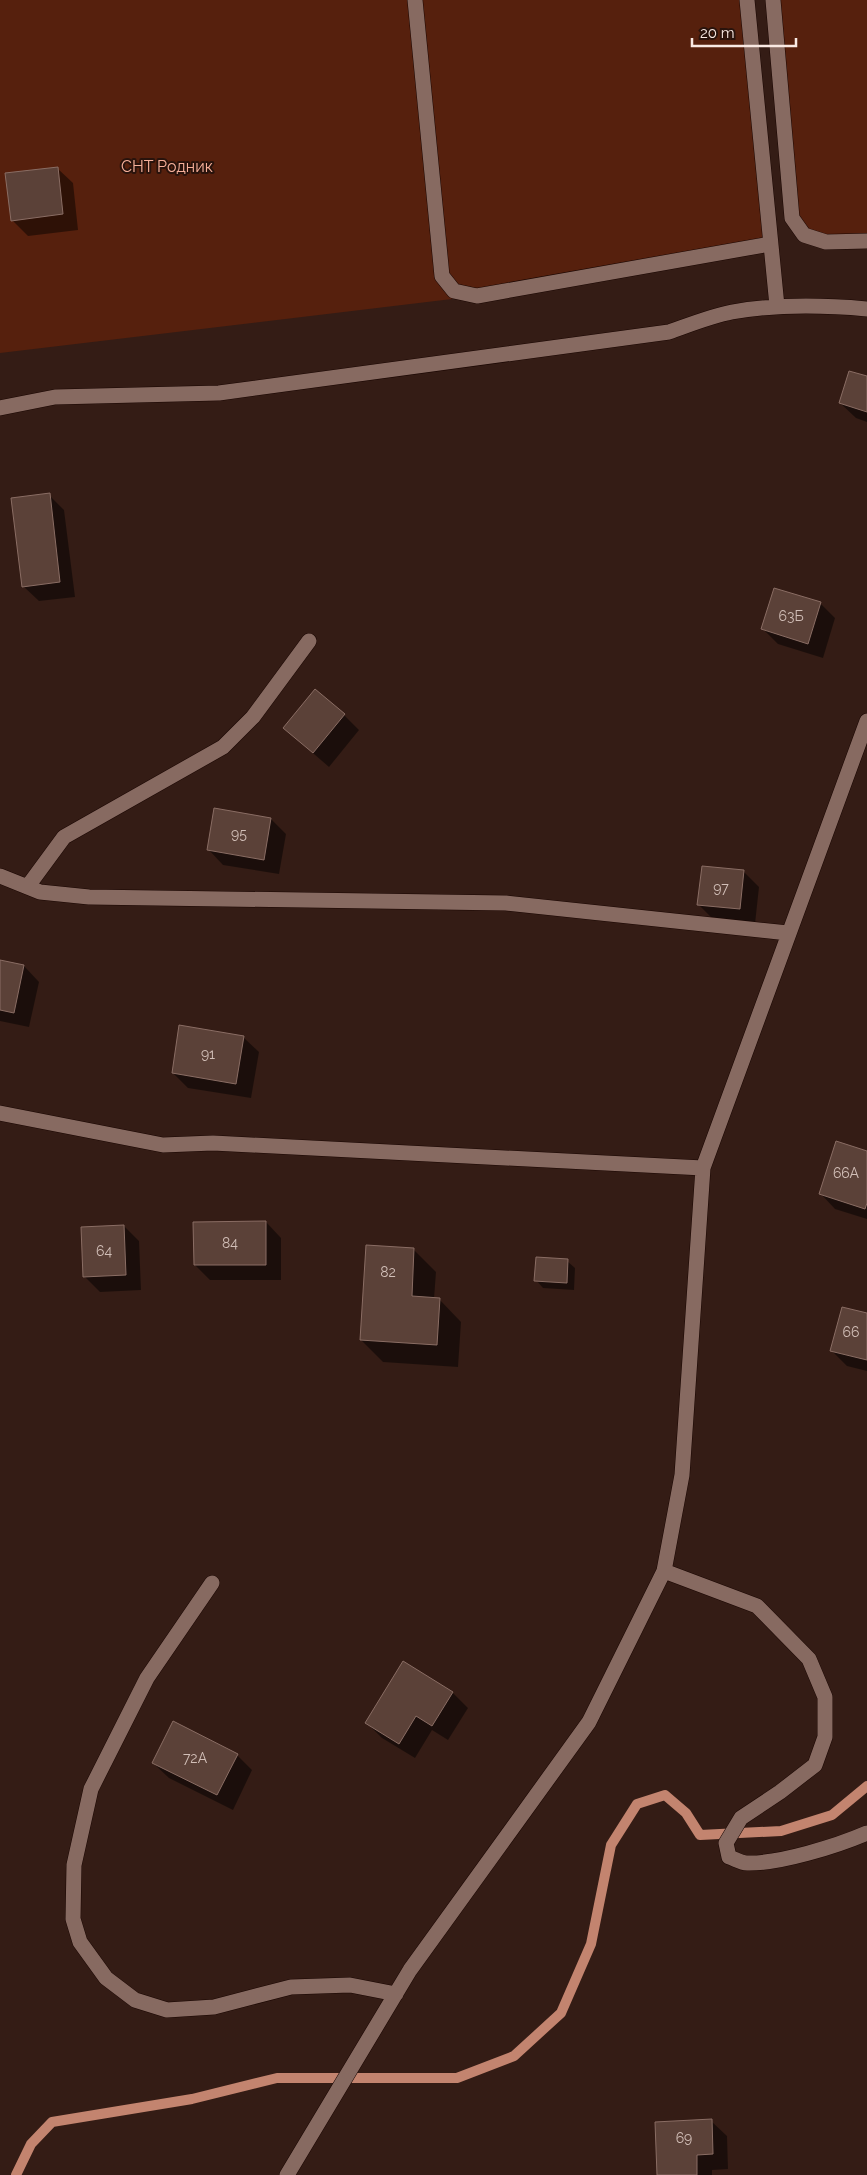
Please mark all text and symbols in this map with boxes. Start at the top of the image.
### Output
scale bar [692,15,796,47]
text: 20 m [700,24,735,42]
park label: СНТ Родник [121,157,213,176]
house number: 63Б [778,608,804,624]
house number: 95 [231,826,247,842]
house number: 97 [713,880,729,896]
house number: 91 [201,1046,215,1062]
house number: 66А [833,1165,860,1181]
house number: 84 [222,1235,238,1251]
house number: 64 [96,1243,112,1259]
house number: 82 [380,1264,396,1280]
house number: 66 [843,1324,859,1340]
house number: 72А [183,1750,208,1766]
house number: 69 [676,2130,692,2146]

